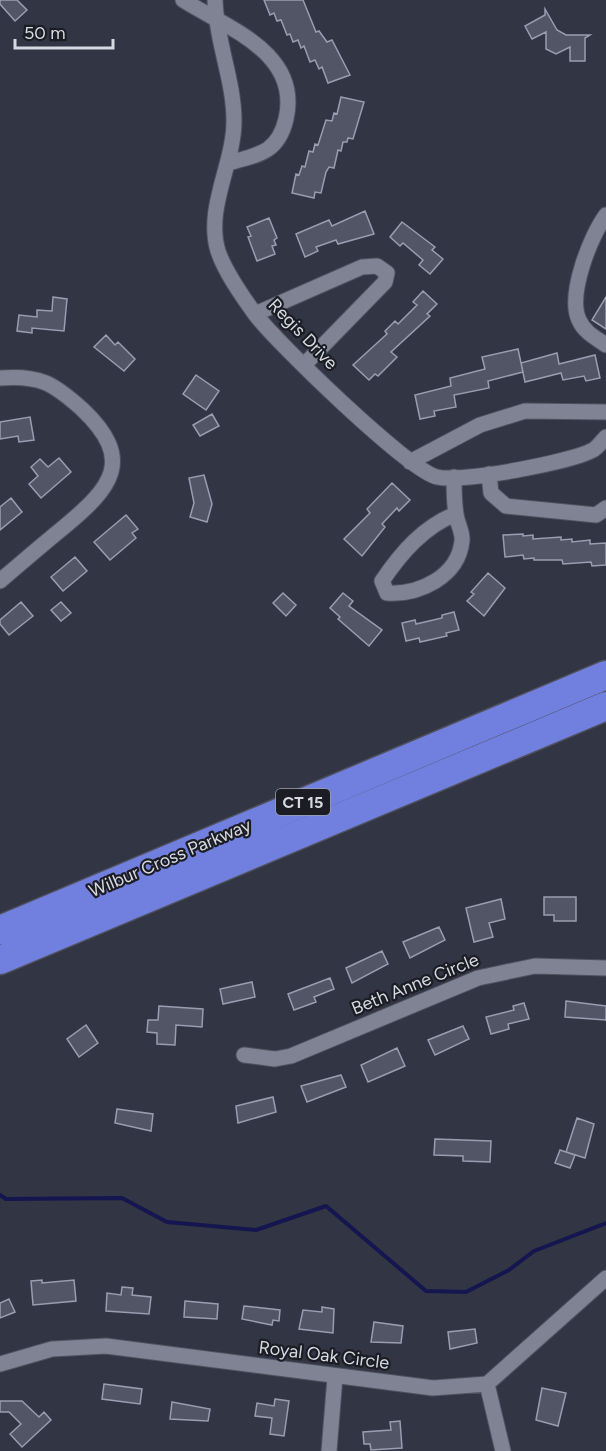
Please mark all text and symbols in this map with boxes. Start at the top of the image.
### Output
scale bar [15,12,112,50]
text: 50 m [24,22,66,44]
street label: Regis Drive [264,294,342,374]
road number: CT 15 [276,789,330,815]
street label: Wilbur Cross Parkway [86,814,255,902]
street label: Beth Anne Circle [348,948,482,1020]
street label: Royal Oak Circle [257,1336,391,1374]

